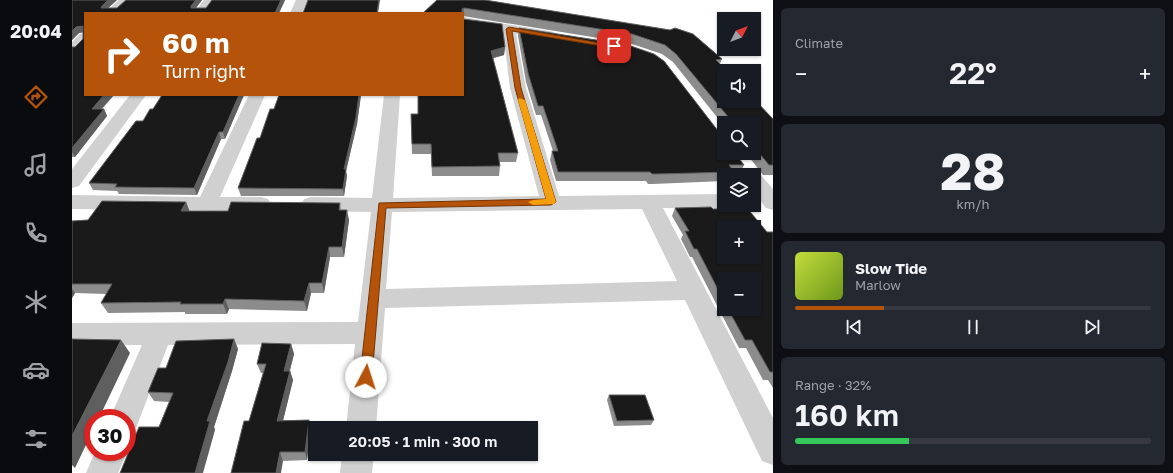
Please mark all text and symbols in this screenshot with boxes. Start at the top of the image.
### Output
north arrow [717,12,761,56]
map controls [717,12,761,316]
text: 20:04 [10,20,62,42]
text: 60 m [162,26,229,59]
icon: right [96,28,148,80]
pin [597,29,631,63]
icon: arrive [603,35,625,57]
text: Climate [795,35,843,51]
text: 22° [949,55,997,91]
text: Turn right [162,60,246,82]
text: − [795,60,807,87]
text: + [1139,60,1151,87]
button: sound [717,64,761,108]
icon: directions [22,83,50,111]
button: search [717,116,761,160]
text: 28 [940,139,1006,201]
icon: music [22,151,50,179]
button: layers [717,168,761,212]
text: km/h [956,196,990,212]
icon: phone [22,219,50,247]
button: + [717,220,761,264]
text: Slow Tide [855,259,927,277]
button: − [717,272,761,316]
text: Marlow [855,277,901,293]
icon: climate [22,288,50,316]
icon: previous [843,316,865,338]
icon: pause [962,316,984,338]
icon: next [1081,316,1103,338]
icon: car [22,356,50,384]
position arrow [345,356,387,398]
text: Range · 32% [795,377,871,393]
text: 160 km [795,397,899,433]
speed limit sign: 30 [84,409,136,461]
icon: filters [22,425,50,453]
text: 20:05 · 1 min · 300 m [349,432,497,450]

